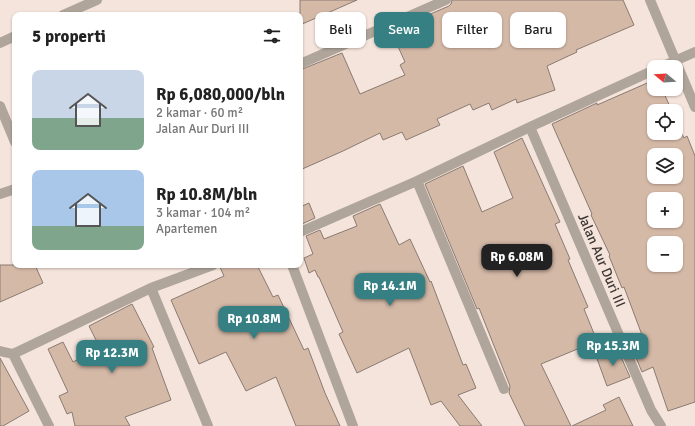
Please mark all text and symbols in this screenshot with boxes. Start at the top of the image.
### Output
chip: Beli [315,12,366,48]
chip: Sewa [374,12,434,48]
chip: Filter [442,12,502,48]
chip: Baru [510,12,566,48]
icon: filters [261,25,283,47]
text: 5 properti [32,26,106,47]
north arrow [647,60,683,96]
map controls [647,60,683,272]
text: Rp 6,080,000/bln [156,84,285,105]
icon: home [64,86,112,134]
button: locate [647,104,683,140]
text: 2 kamar · 60 m² [156,105,243,121]
text: Jalan Aur Duri III [156,121,249,137]
button: layers [647,148,683,184]
text: Rp 10.8M/bln [156,184,257,205]
icon: home [64,186,112,234]
button: + [647,192,683,228]
text: 3 kamar · 104 m² [156,205,250,221]
street label: Jalan Aur Duri III [574,211,629,310]
text: Apartemen [156,221,217,237]
button: − [647,236,683,272]
pin: Rp 6.08M [476,244,558,278]
text: Rp 6.08M [490,249,544,265]
pin: Rp 14.1M [349,273,431,307]
text: Rp 14.1M [363,278,417,294]
pin: Rp 10.8M [213,306,295,340]
text: Rp 10.8M [227,311,281,327]
pin: Rp 15.3M [572,333,654,367]
text: Rp 15.3M [586,338,640,354]
pin: Rp 12.3M [71,340,153,374]
text: Rp 12.3M [85,345,139,361]

